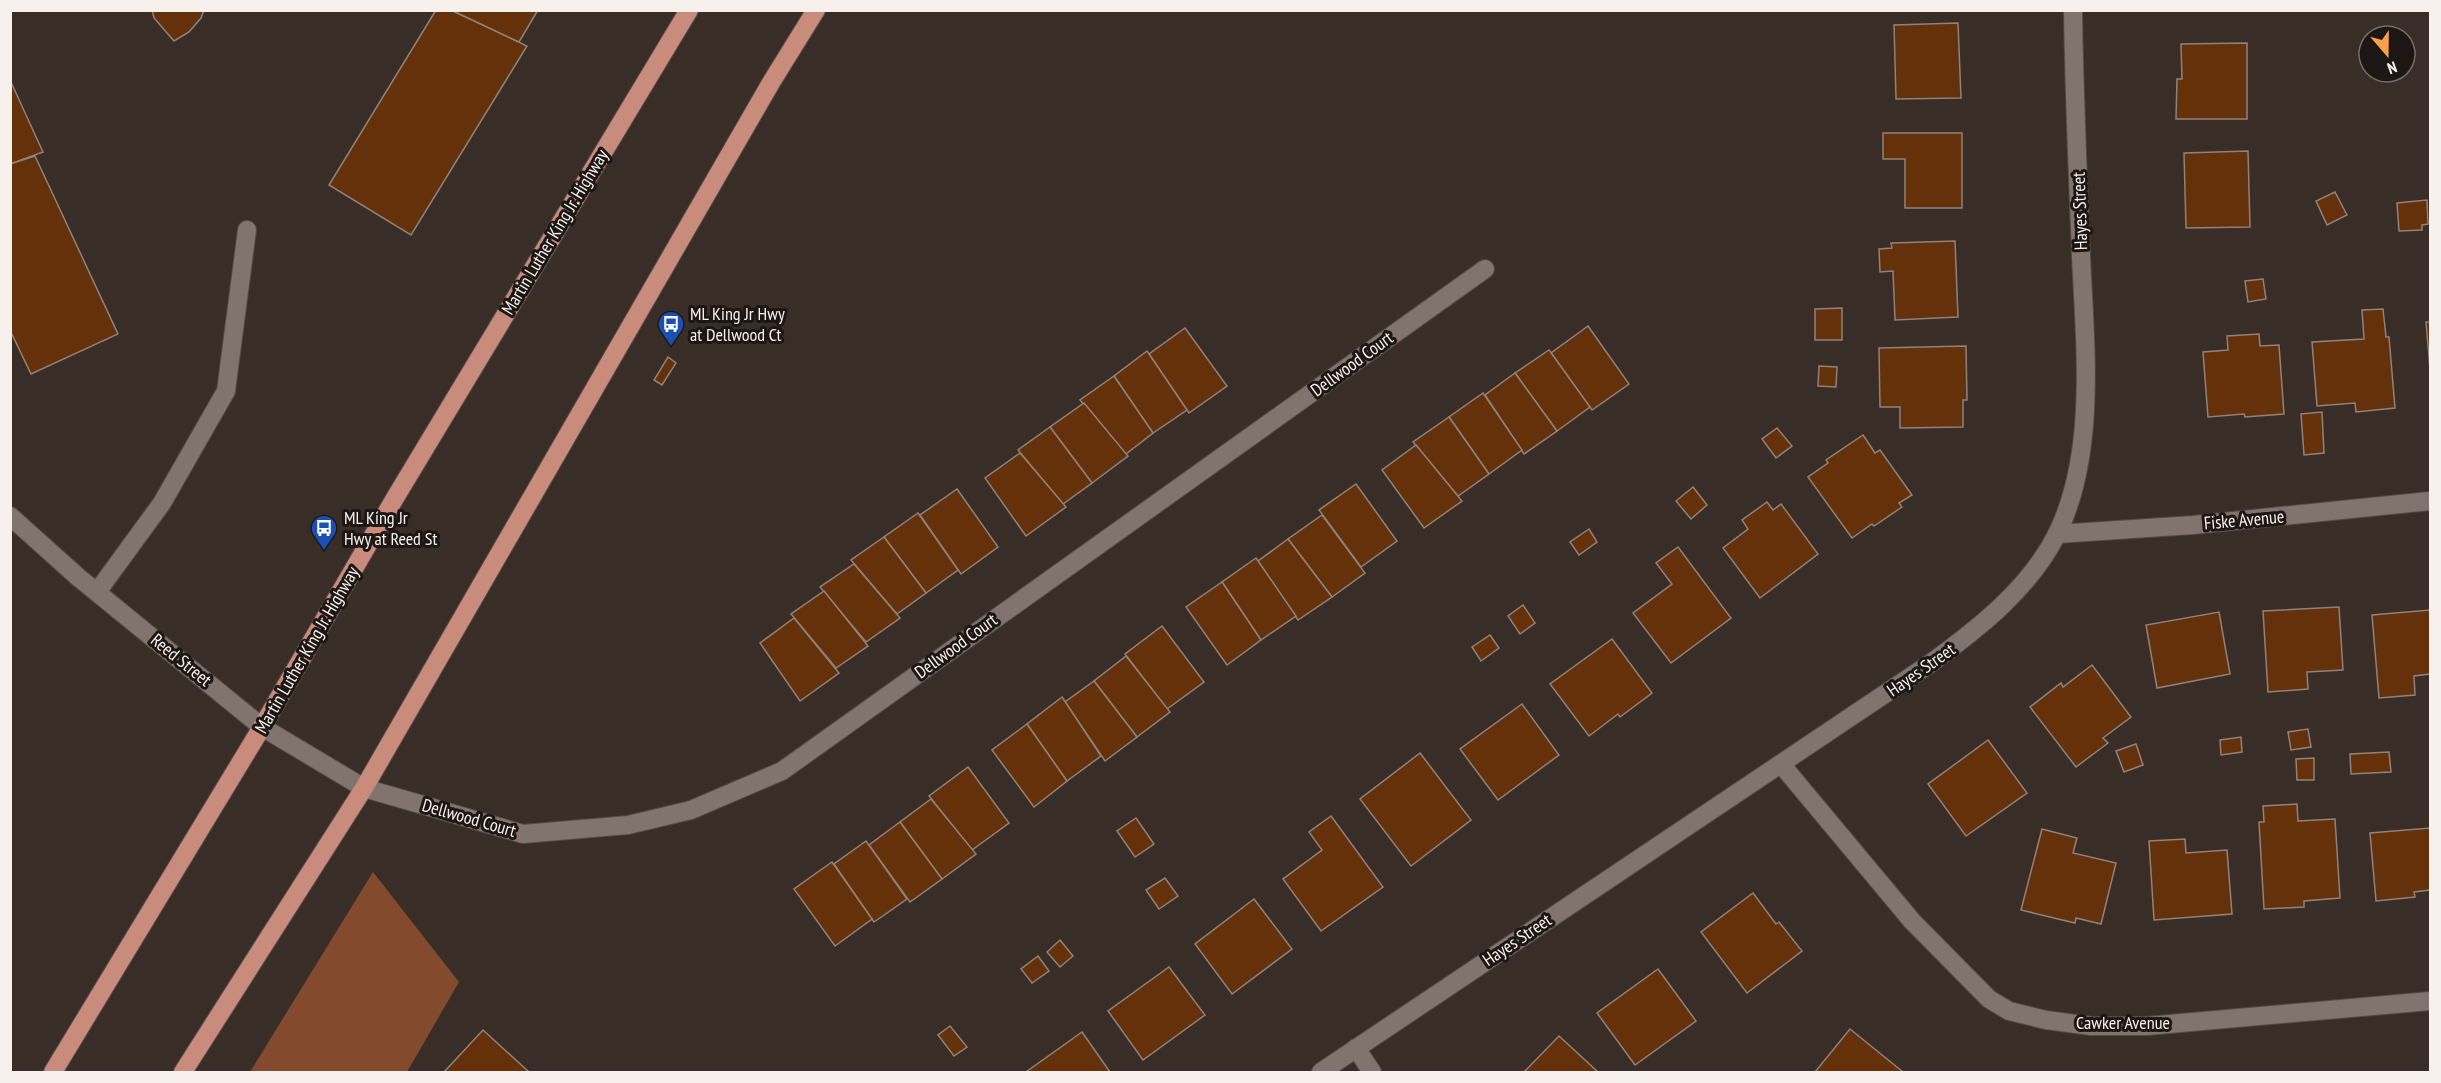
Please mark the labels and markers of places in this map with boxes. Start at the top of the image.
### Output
place label: ML King Jr Hwy at Dellwood Ct [690,302,785,346]
bus stop icon: ML King Jr Hwy at Dellwood Ct [656,309,686,347]
place label: ML King Jr Hwy at Reed St [344,506,437,550]
bus stop icon: ML King Jr Hwy at Reed St [309,513,339,551]

